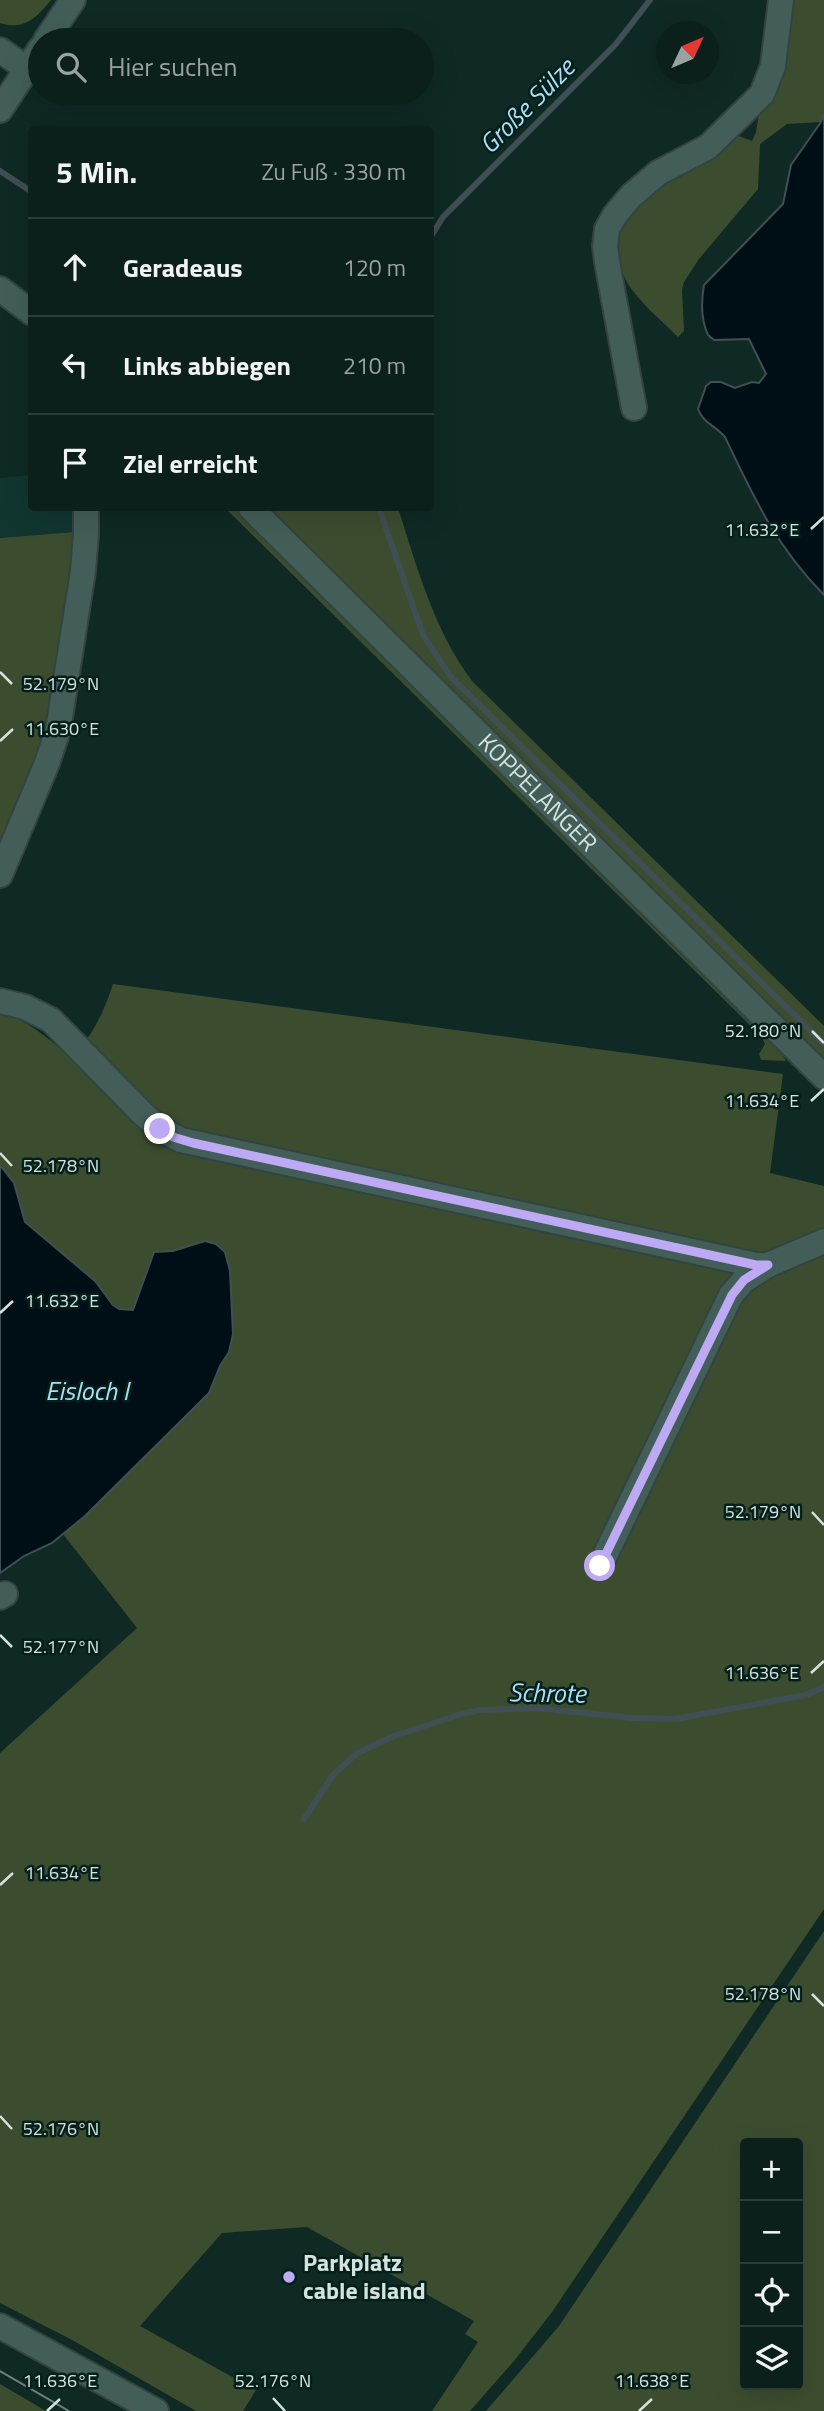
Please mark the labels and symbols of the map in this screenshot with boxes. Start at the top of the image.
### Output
north arrow [656,21,719,84]
water label: Große Sülze [470,47,585,162]
text: 11.632°E [725,516,799,543]
text: 52.179°N [23,670,99,697]
text: 11.630°E [25,715,99,742]
street label: KOPPELANGER [470,724,606,860]
text: 52.180°N [725,1017,801,1044]
text: 11.634°E [725,1087,799,1114]
route end [144,1113,175,1144]
text: 52.178°N [23,1152,99,1179]
text: 11.632°E [25,1287,99,1314]
water label: Eisloch I [45,1371,132,1410]
text: 52.179°N [725,1498,801,1525]
route start [584,1550,615,1581]
text: 52.177°N [23,1633,99,1660]
text: 11.636°E [725,1659,799,1686]
water label: Schrote [508,1672,588,1713]
text: 11.634°E [25,1859,99,1886]
text: 52.178°N [725,1980,801,2007]
text: 52.176°N [23,2115,99,2142]
place label: Parkplatz cable island [303,2244,426,2308]
marker: Parkplatz cable island [281,2269,297,2285]
text: 11.636°E [23,2367,97,2394]
text: 52.176°N [235,2367,311,2394]
text: 11.638°E [615,2367,689,2394]

